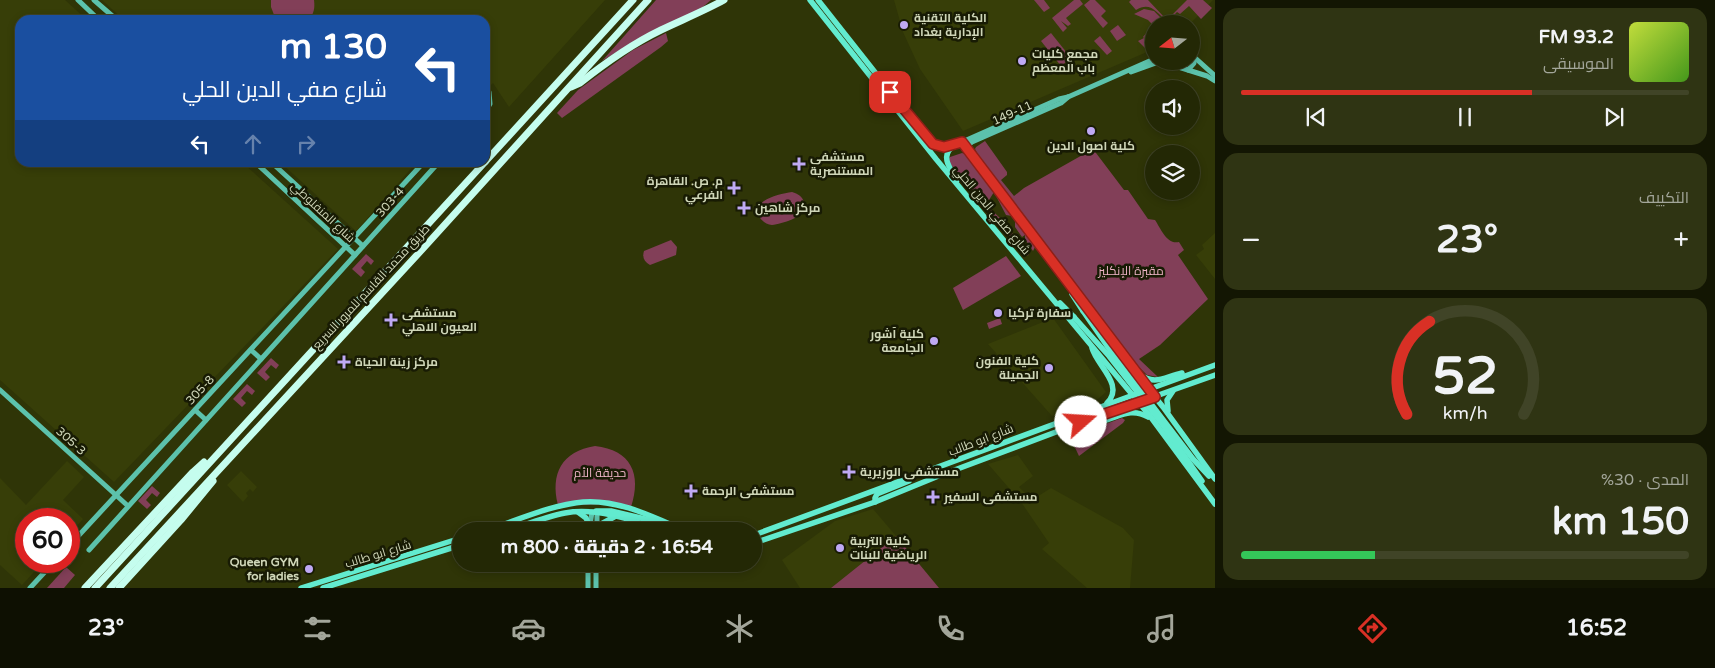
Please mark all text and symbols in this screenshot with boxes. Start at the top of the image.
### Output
place label: الكلية التقنية الإدارية بغداد [914,11,987,40]
north arrow [1145,15,1200,70]
map controls [1145,15,1200,200]
marker: الكلية التقنية الإدارية بغداد [898,19,910,31]
text: 130 m [280,26,387,68]
text: 93.2 FM [1538,26,1614,48]
icon: left [405,35,470,100]
place label: مجمع كليات باب المعظم [1032,47,1098,76]
text: الموسيقى [1543,54,1614,74]
marker: مجمع كليات باب المعظم [1016,55,1028,67]
pin [869,71,911,113]
text: شارع صفي الدين الحلي [182,77,387,103]
icon: arrive [876,78,904,106]
button: sound [1145,80,1200,135]
street label: 149-11 [990,98,1034,128]
icon: previous [1302,103,1330,131]
icon: pause [1451,103,1479,131]
icon: next [1600,103,1628,131]
marker: كلية اصول الدين [1085,125,1097,137]
icon: left [186,130,214,158]
icon: ahead [239,130,267,158]
icon: right [292,130,320,158]
place label: كلية اصول الدين [1047,139,1135,154]
button: layers [1145,145,1200,200]
place label: مستشفى المستنصرية [810,150,873,179]
marker: مستشفى المستنصرية [792,157,806,171]
street label: شارع صفي الدين الحلي [948,163,1033,259]
place label: م. ص. القاهرة الفرعي [647,174,723,205]
street label: شارع المنفلوطي [286,179,358,247]
marker: م. ص. القاهرة الفرعي [727,181,741,195]
street label: 303-4 [373,184,407,220]
text: التكييف [1639,188,1689,208]
marker: مركز شاهين [737,201,751,215]
place label: مركز شاهين [755,201,821,216]
text: 23° [1436,217,1498,263]
street label: طريق محمد القاسم للمرور السريع [310,222,433,353]
text: − [1241,223,1261,257]
text: + [1673,223,1689,257]
park label: مقبرة الإنكليز [1097,264,1164,278]
place label: مستشفى العيون الاهلي [402,306,477,337]
place label: سفارة تركيا [1008,306,1071,321]
marker: سفارة تركيا [992,307,1004,319]
marker: مستشفى العيون الاهلي [384,313,398,327]
place label: كلية آشور الجامعة [869,327,924,355]
marker: كلية آشور الجامعة [928,335,940,347]
text: 52 [1432,345,1498,408]
place label: كلية الفنون الجميلة [976,354,1039,382]
marker: مركز زينة الحياة [337,355,351,369]
place label: مركز زينة الحياة [355,355,438,370]
marker: كلية الفنون الجميلة [1043,362,1055,374]
street label: 305-8 [183,372,217,408]
position arrow [1054,395,1106,447]
text: km/h [1443,403,1487,424]
street label: شارع ابو طالب [947,421,1016,460]
street label: 305-3 [53,424,89,458]
marker: مستشفى الوزيرية [842,465,856,479]
place label: مستشفى الوزيرية [860,465,959,480]
park label: حديقة الأم [574,466,626,481]
text: المدى · 30% [1601,470,1689,490]
marker: مستشفى الرحمة [684,484,698,498]
place label: مستشفى الرحمة [702,484,795,499]
marker: مستشفى السفير [926,490,940,504]
place label: مستشفى السفير [943,490,1038,505]
text: 150 km [1552,499,1689,545]
speed limit sign: 60 [15,508,80,573]
place label: كلية التربية الرياضية للبنات [850,534,927,563]
text: 16:54 · 2 دقيقة · 800 m [501,536,713,558]
street label: شارع ابو طالب [343,537,413,572]
marker: كلية التربية الرياضية للبنات [834,542,846,554]
place label: Queen GYM for ladies [230,555,299,583]
marker: Queen GYM for ladies [303,563,315,575]
icon: filters [300,611,335,646]
icon: car [511,611,546,646]
icon: climate [722,611,757,646]
icon: phone [933,611,968,646]
icon: music [1144,611,1179,646]
icon: directions [1355,611,1390,646]
text: 23° [88,615,124,641]
text: 16:52 [1566,615,1627,641]

